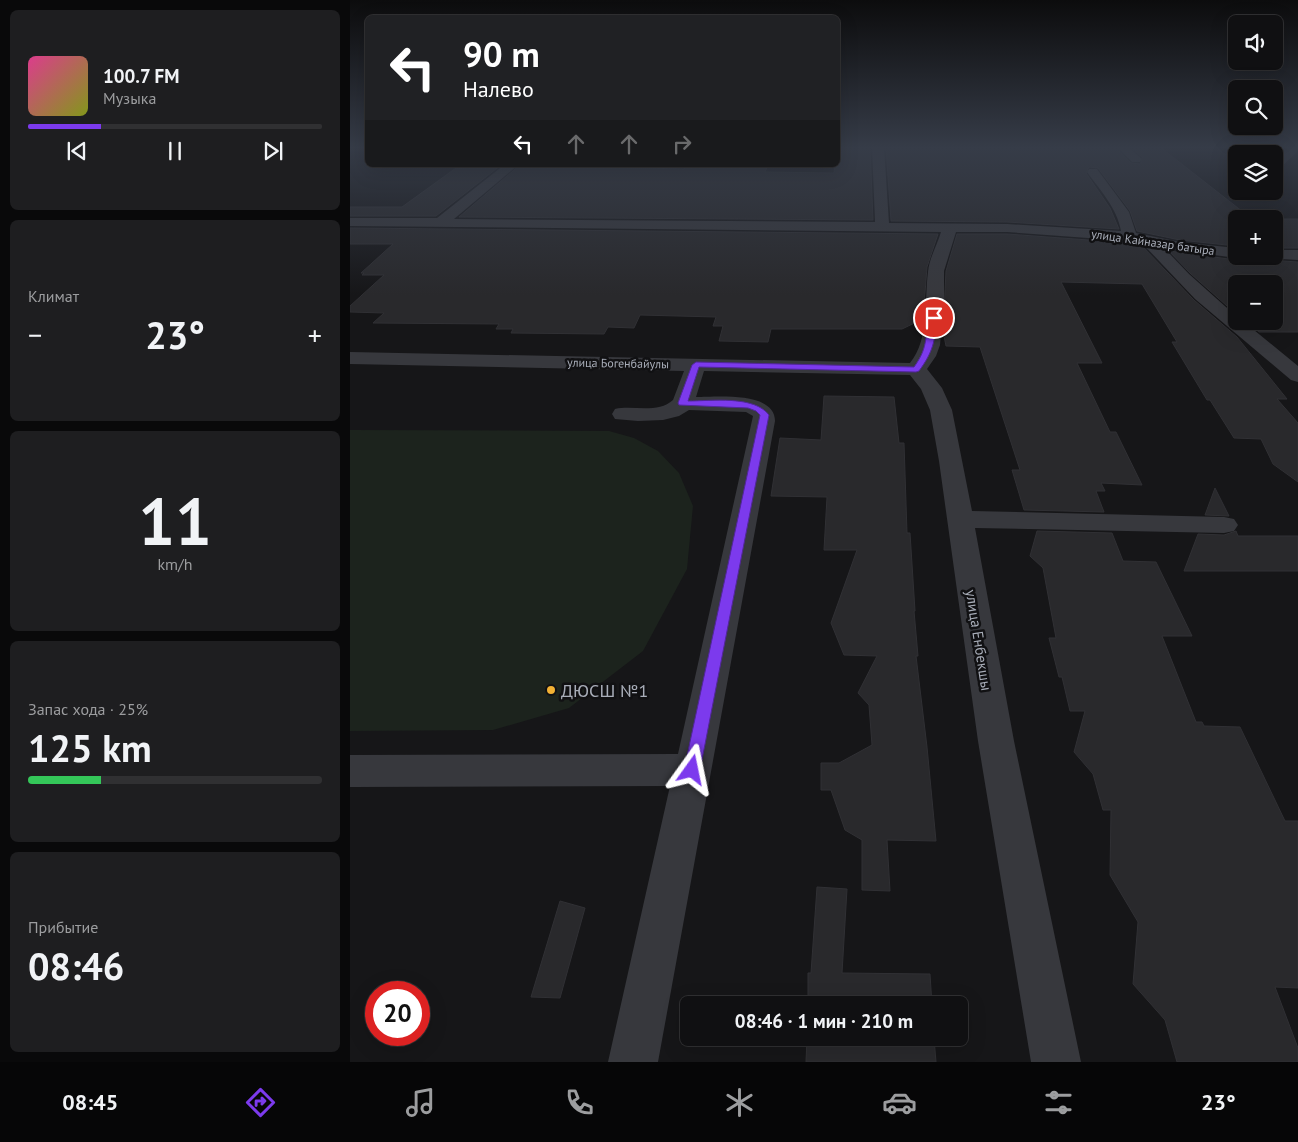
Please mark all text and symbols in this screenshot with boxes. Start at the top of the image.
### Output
map controls [1228,15,1283,330]
button: sound [1228,15,1283,70]
text: 90 m [463,31,540,77]
icon: left [380,35,445,100]
text: 100.7 FM [103,64,179,88]
text: Налево [463,75,534,103]
button: search [1228,80,1283,135]
text: Музыка [103,88,156,108]
icon: left [509,130,537,158]
icon: ahead [562,130,590,158]
icon: ahead [615,130,643,158]
icon: right [668,130,696,158]
icon: previous [63,137,91,165]
icon: pause [161,137,189,165]
icon: next [259,137,287,165]
button: layers [1228,145,1283,200]
button: + [1228,210,1283,265]
street label: улица Кайназар батыра [1090,226,1216,258]
button: − [1228,275,1283,330]
text: Климат [28,286,79,306]
pin [913,297,955,339]
icon: arrive [920,304,948,332]
text: 23° [145,310,205,359]
text: − [28,316,42,353]
text: + [308,316,322,353]
street label: улица Богенбайулы [567,355,669,371]
text: 11 [138,479,212,563]
text: km/h [157,554,193,574]
street label: улица Енбекшы [962,588,996,692]
place label: ДЮСШ №1 [561,679,648,702]
marker: ДЮСШ №1 [545,684,557,696]
text: Запас хода · 25% [28,699,148,719]
text: 125 km [28,723,152,772]
position arrow [665,743,717,795]
text: Прибытие [28,917,98,937]
text: 08:46 [28,941,124,990]
speed limit sign: 20 [365,981,430,1046]
text: 08:46 · 1 мин · 210 m [735,1009,913,1033]
icon: directions [243,1085,278,1120]
icon: music [403,1085,438,1120]
icon: phone [562,1085,597,1120]
icon: climate [722,1085,757,1120]
icon: car [882,1085,917,1120]
icon: filters [1041,1085,1076,1120]
text: 08:45 [62,1088,118,1116]
text: 23° [1201,1088,1236,1116]

